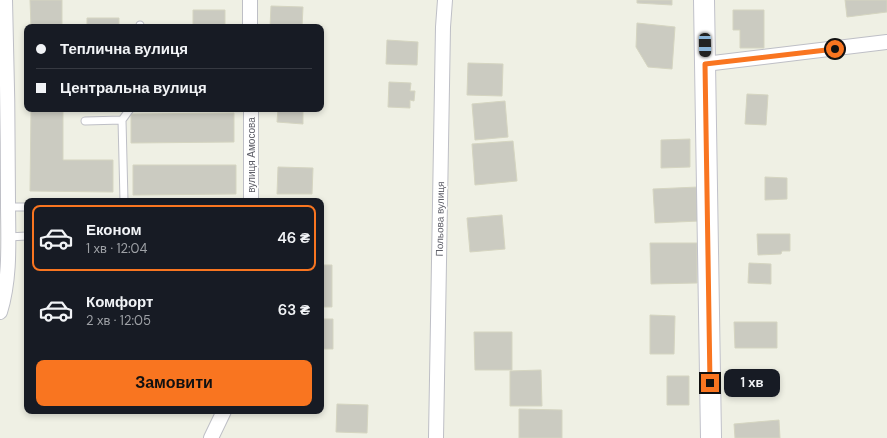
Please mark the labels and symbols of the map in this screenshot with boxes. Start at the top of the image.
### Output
car [699,33,711,57]
route start [826,40,844,58]
street label: вулиця Амосова [245,117,258,193]
street label: Польова вулиця [433,181,447,257]
callout: 1 хв [724,369,780,397]
route end [701,374,719,392]

